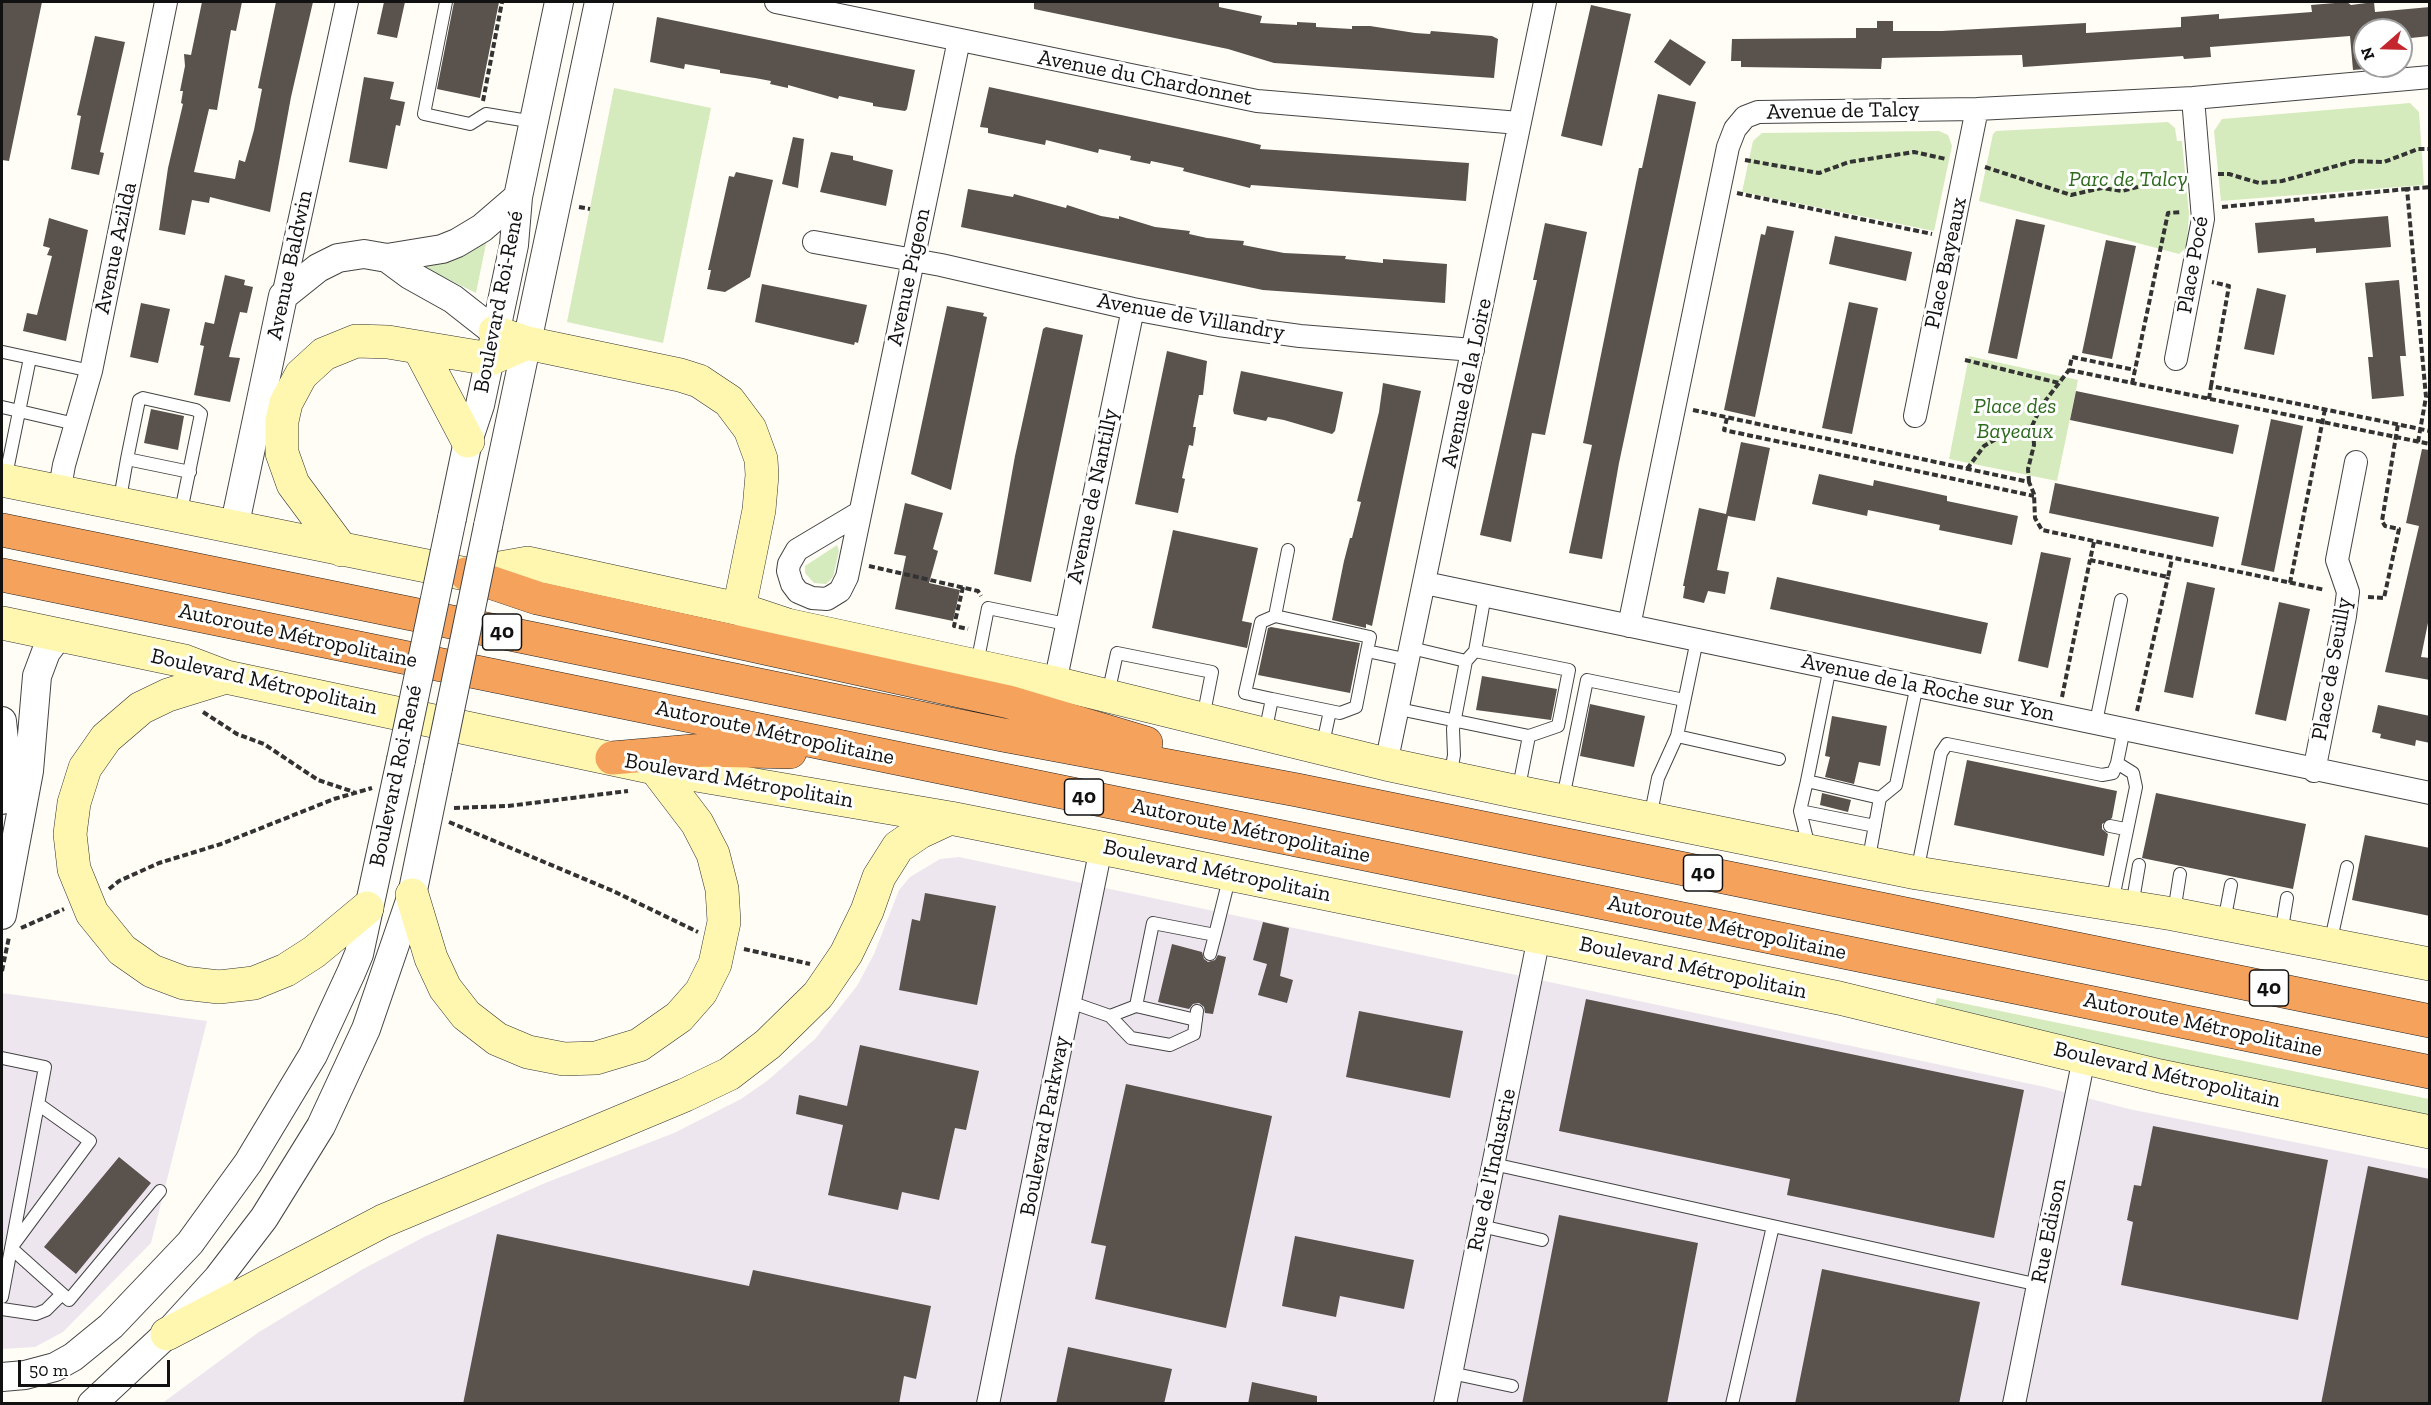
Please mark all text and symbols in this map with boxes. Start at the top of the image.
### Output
north arrow [2353,18,2413,78]
street label: Avenue du Chardonnet [1036,44,1254,112]
text: N [2356,45,2379,63]
street label: Avenue de Talcy [1766,96,1920,126]
park label: Parc de Talcy [2068,167,2188,193]
street label: Avenue Azilda [89,180,143,316]
street label: Avenue Baldwin [261,188,319,342]
street label: Place Bayeaux [1919,195,1973,331]
street label: Avenue Pigeon [882,206,936,348]
street label: Boulevard Roi-René [468,209,530,395]
street label: Place Pocé [2171,214,2215,316]
street label: Avenue de Villandry [1095,288,1287,346]
street label: Avenue de la Loire [1436,296,1498,470]
park label: Place des Bayeaux [1974,394,2056,446]
street label: Avenue de Nantilly [1062,406,1124,586]
street label: Place de Seuilly [2306,595,2358,743]
street label: Autoroute Métropolitaine [176,598,420,674]
road number: 40 [482,614,522,650]
street label: Boulevard Métropolitain [148,643,380,721]
street label: Avenue de la Roche sur Yon [1799,648,2057,728]
street label: Boulevard Roi-René [364,683,428,869]
street label: Autoroute Métropolitaine [653,695,897,771]
street label: Boulevard Métropolitain [623,748,855,814]
road number: 40 [1064,779,1104,815]
street label: Autoroute Métropolitaine [1129,793,1373,869]
street label: Boulevard Métropolitain [1101,834,1333,908]
road number: 40 [1684,855,1722,891]
street label: Autoroute Métropolitaine [1605,890,1849,966]
street label: Boulevard Métropolitain [1577,931,1809,1005]
road number: 40 [2250,970,2288,1006]
street label: Autoroute Métropolitaine [2081,987,2325,1063]
street label: Boulevard Parkway [1015,1034,1075,1218]
street label: Boulevard Métropolitain [2051,1036,2283,1114]
street label: Rue de l'Industrie [1462,1086,1522,1254]
street label: Rue Edison [2026,1176,2072,1286]
scale bar [21,1348,172,1386]
text: 50 m [29,1359,68,1381]

